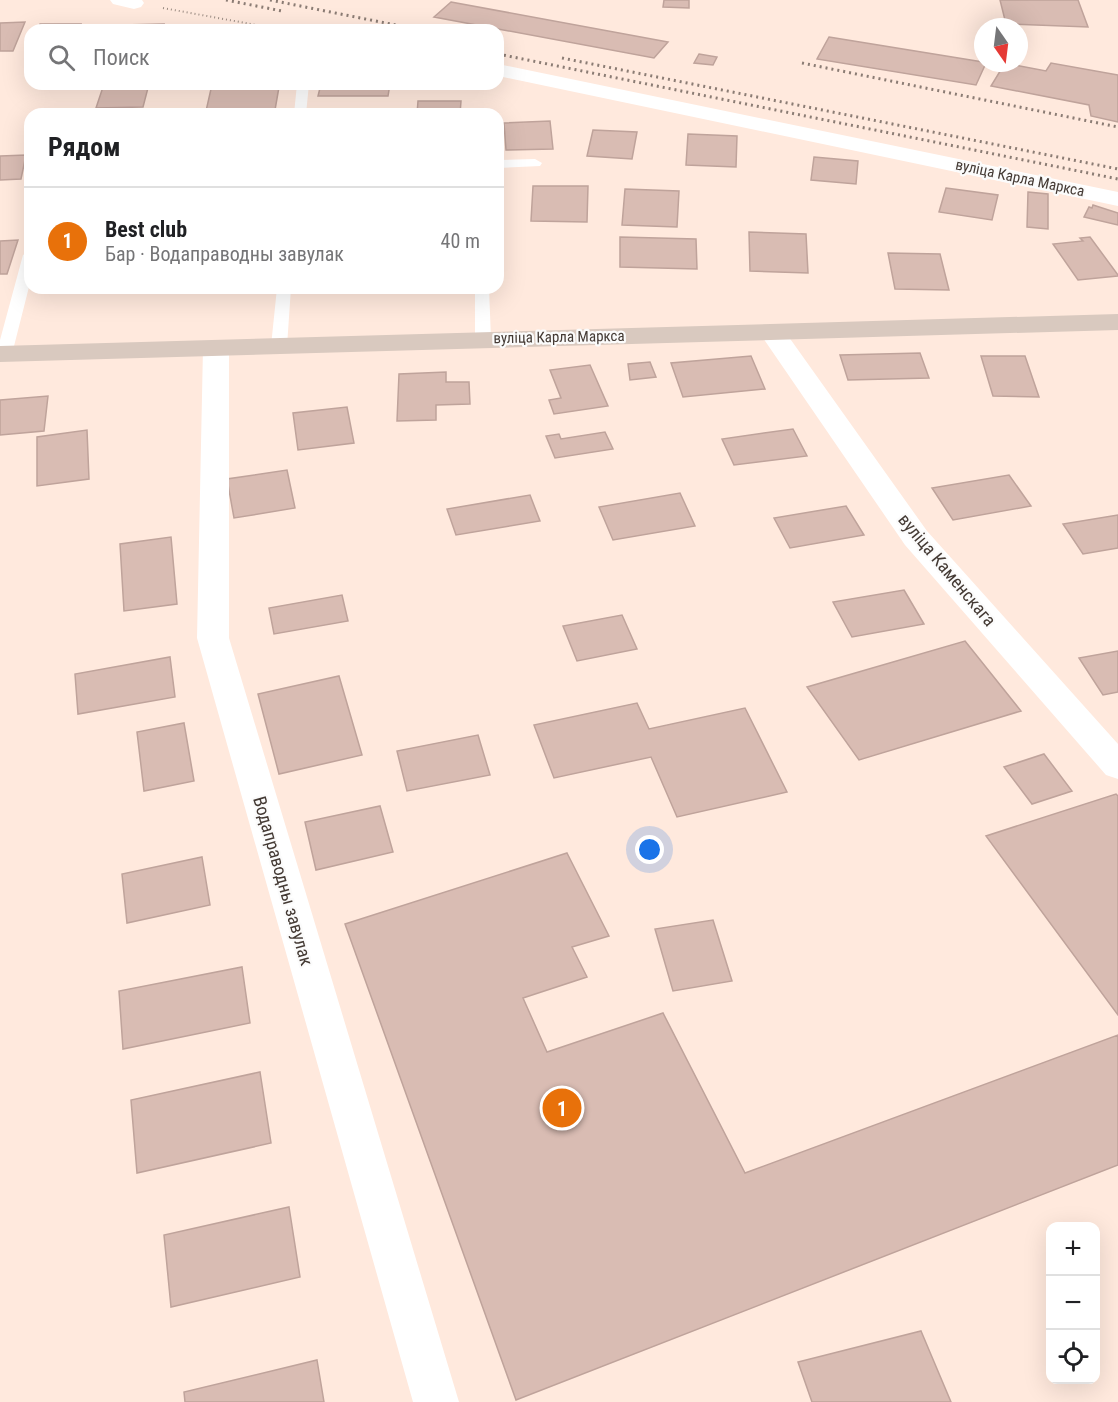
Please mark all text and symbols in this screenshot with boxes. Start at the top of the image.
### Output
north arrow [974,18,1028,72]
search box [24,24,504,90]
icon: search [45,41,78,74]
text: Поиск [93,45,150,70]
text: Рядом [48,132,120,162]
street label: вуліца Карла Маркса [954,156,1086,200]
text: Best club [105,217,187,242]
text: 1 [62,229,73,253]
text: 40 m [441,229,480,253]
text: Бар · Водаправодны завулак [105,242,344,266]
street label: вуліца Карла Маркса [493,327,625,347]
street label: вуліца Каменскага [894,509,1001,630]
street label: Водаправодны завулак [249,794,318,968]
your location [635,835,664,864]
pin: 1 [542,1086,582,1130]
map controls [1046,1222,1100,1384]
button: + [1046,1222,1100,1276]
button: − [1046,1276,1100,1330]
button: locate [1046,1330,1100,1384]

